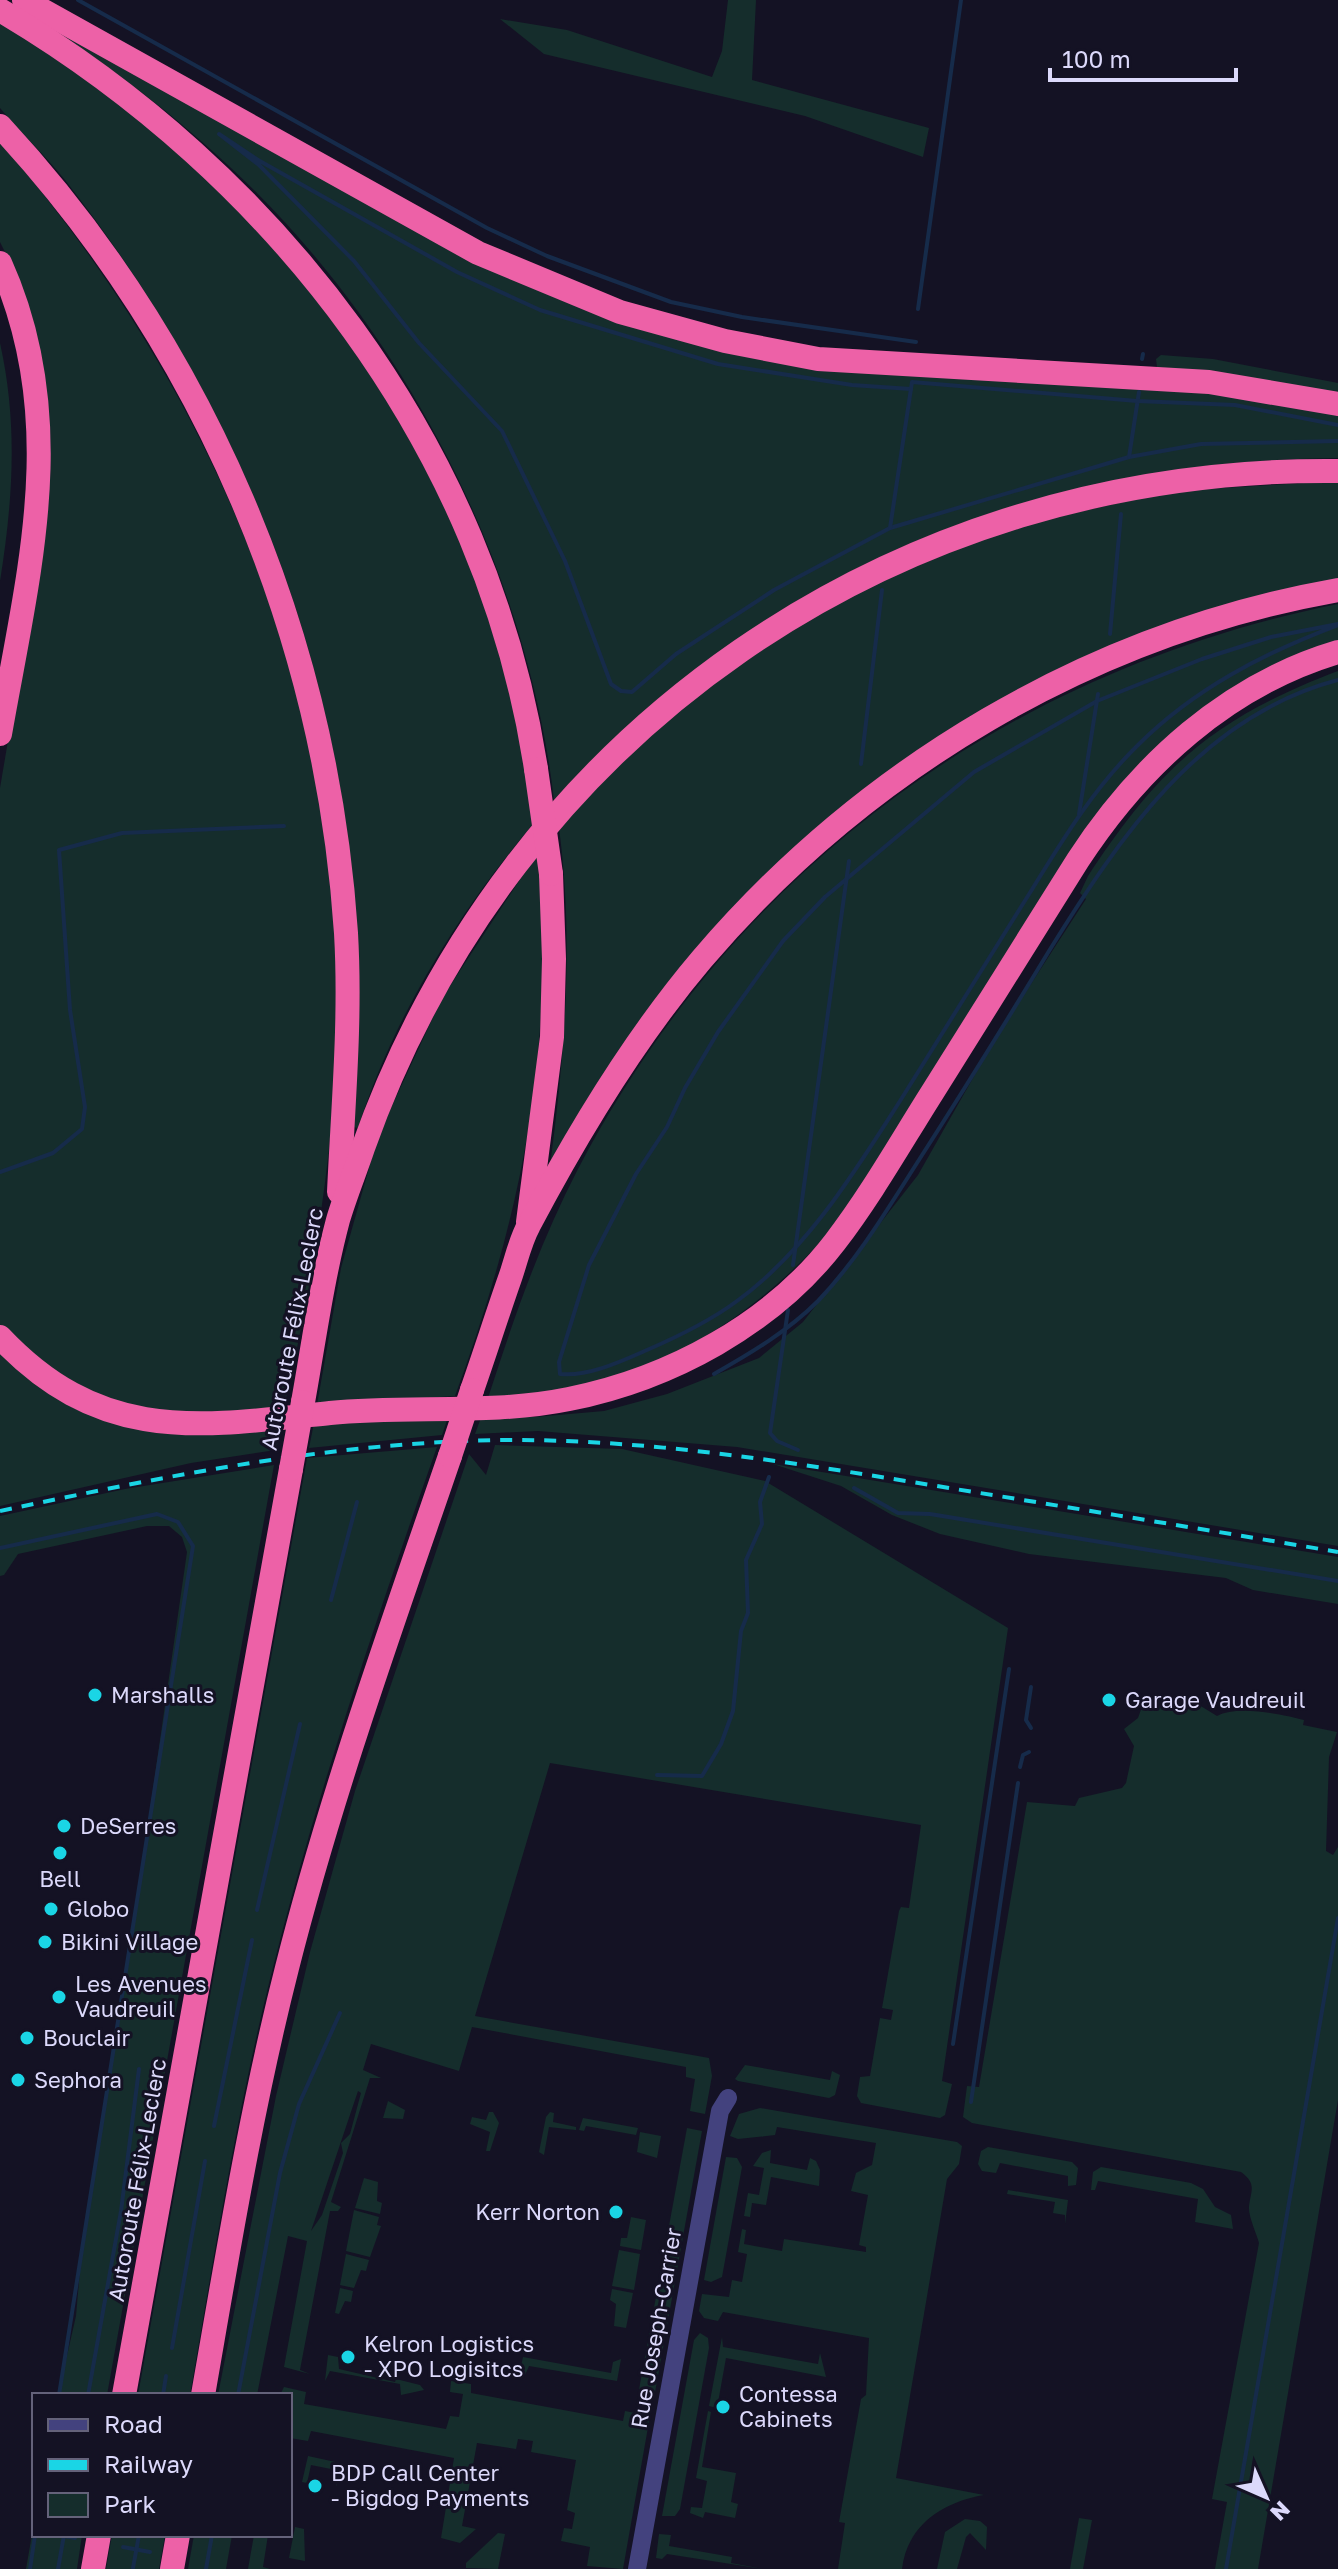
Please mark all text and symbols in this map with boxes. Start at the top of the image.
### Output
scale bar [1050,32,1236,82]
text: 100 m [1062,44,1131,73]
street label: Autoroute Félix-Leclerc [255,1205,328,1453]
place label: Marshalls [111,1681,214,1708]
marker: Marshalls [86,1686,104,1704]
place label: Garage Vaudreuil [1125,1686,1306,1713]
marker: Garage Vaudreuil [1100,1691,1118,1709]
place label: DeSerres [80,1812,176,1839]
marker: DeSerres [55,1817,73,1835]
marker: Bell [51,1844,69,1862]
place label: Bell [39,1865,81,1892]
place label: Globo [67,1895,129,1922]
marker: Globo [42,1900,60,1918]
place label: Bikini Village [61,1928,198,1955]
marker: Bikini Village [36,1933,54,1951]
place label: Les Avenues Vaudreuil [75,1970,207,2022]
marker: Les Avenues Vaudreuil [50,1988,68,2006]
place label: Bouclair [43,2024,131,2051]
marker: Bouclair [18,2029,36,2047]
street label: Autoroute Félix-Leclerc [102,2056,171,2304]
place label: Sephora [34,2066,122,2093]
marker: Sephora [9,2071,27,2089]
place label: Kerr Norton [475,2198,600,2225]
marker: Kerr Norton [607,2203,625,2221]
street label: Rue Joseph-Carrier [625,2225,687,2430]
place label: Kelron Logistics - XPO Logisitcs [364,2330,534,2382]
marker: Kelron Logistics - XPO Logisitcs [339,2348,357,2366]
place label: Contessa Cabinets [739,2380,838,2432]
legend [32,2393,292,2537]
marker: Contessa Cabinets [714,2398,732,2416]
text: Road [104,2409,163,2438]
text: Railway [104,2449,193,2478]
north arrow [1226,2457,1306,2537]
place label: BDP Call Center - Bigdog Payments [331,2459,529,2511]
marker: BDP Call Center - Bigdog Payments [306,2477,324,2495]
text: Park [104,2489,156,2518]
text: N [1265,2496,1296,2527]

